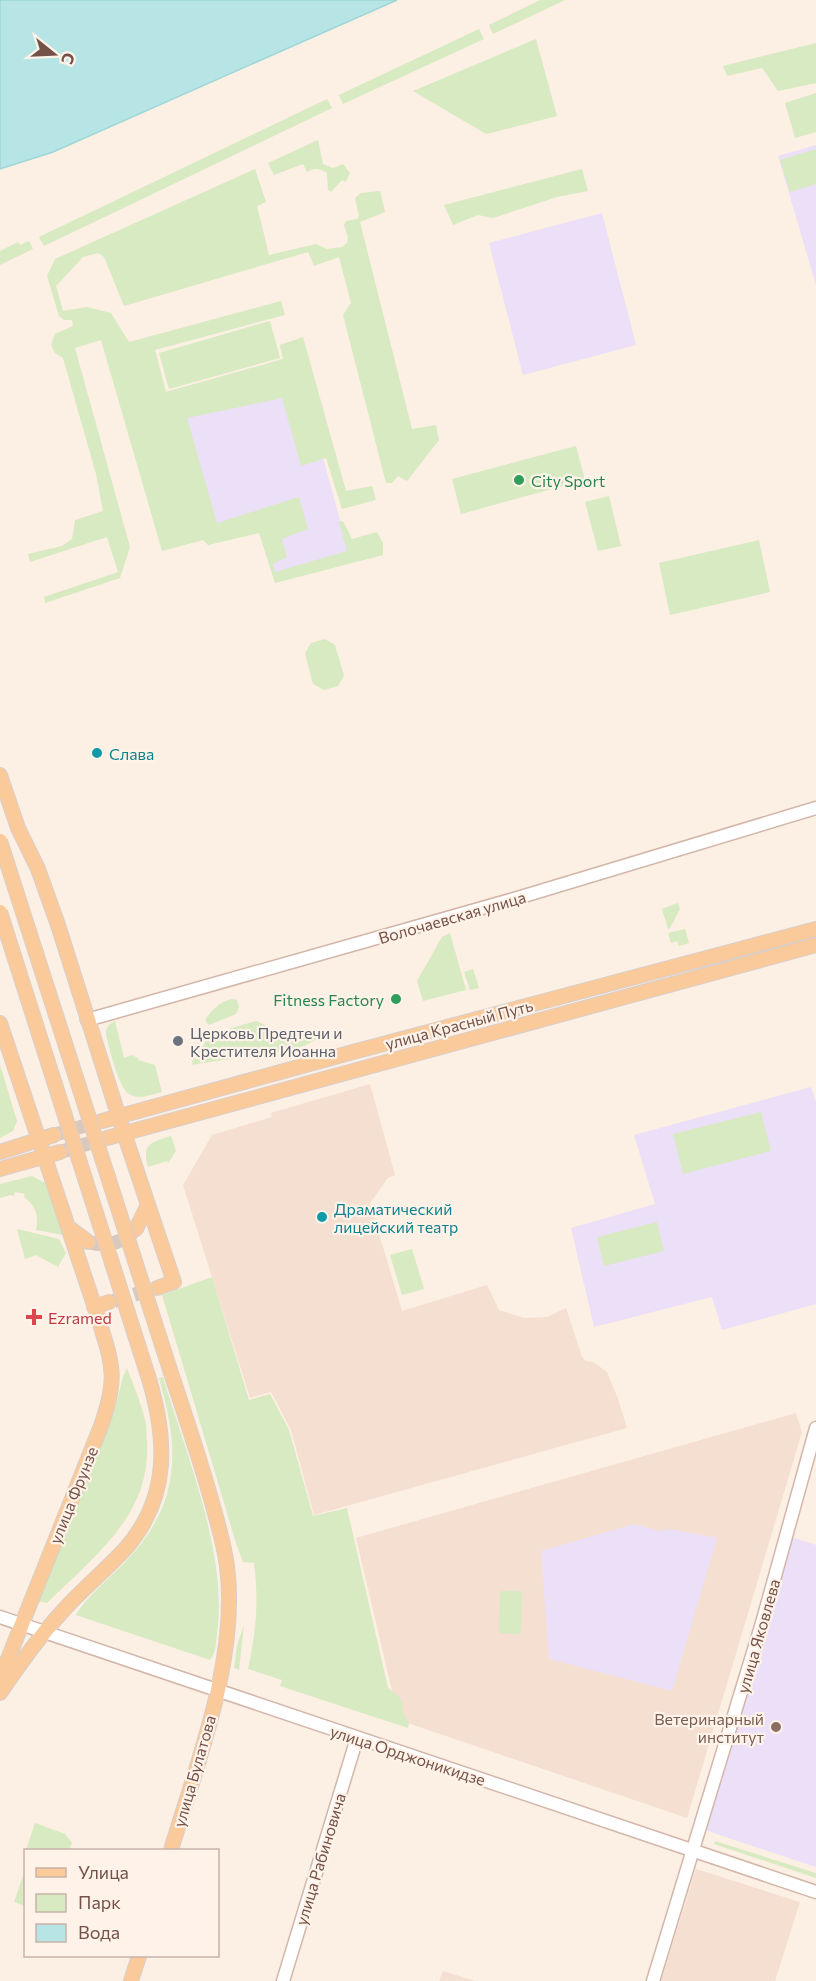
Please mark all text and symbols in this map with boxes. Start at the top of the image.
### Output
north arrow [24,24,84,84]
text: С [58,51,79,67]
place label: City Sport [531,471,606,490]
marker: City Sport [512,473,526,487]
place label: Слава [109,744,154,763]
marker: Слава [90,746,104,760]
street label: Волочаевская улица [376,887,528,947]
place label: Fitness Factory [273,990,384,1009]
marker: Fitness Factory [389,992,403,1006]
street label: улица Красный Путь [383,995,535,1053]
place label: Церковь Предтечи и Крестителя Иоанна [190,1023,342,1060]
marker: Церковь Предтечи и Крестителя Иоанна [171,1034,185,1048]
place label: Драматический лицейский театр [334,1199,458,1236]
marker: Драматический лицейский театр [315,1210,329,1224]
marker: Ezramed [25,1308,43,1326]
place label: Ezramed [48,1308,112,1327]
street label: улица Фрунзе [45,1444,101,1546]
street label: улица Яковлева [733,1577,783,1695]
place label: Ветеринарный институт [654,1709,764,1746]
street label: улица Булатова [169,1713,219,1829]
marker: Ветеринарный институт [769,1720,783,1734]
street label: улица Орджоникидзе [328,1721,488,1789]
street label: улица Рабиновича [291,1791,349,1927]
legend [24,1849,219,1957]
text: Улица [78,1861,129,1883]
text: Парк [78,1891,121,1913]
text: Вода [78,1921,120,1943]

